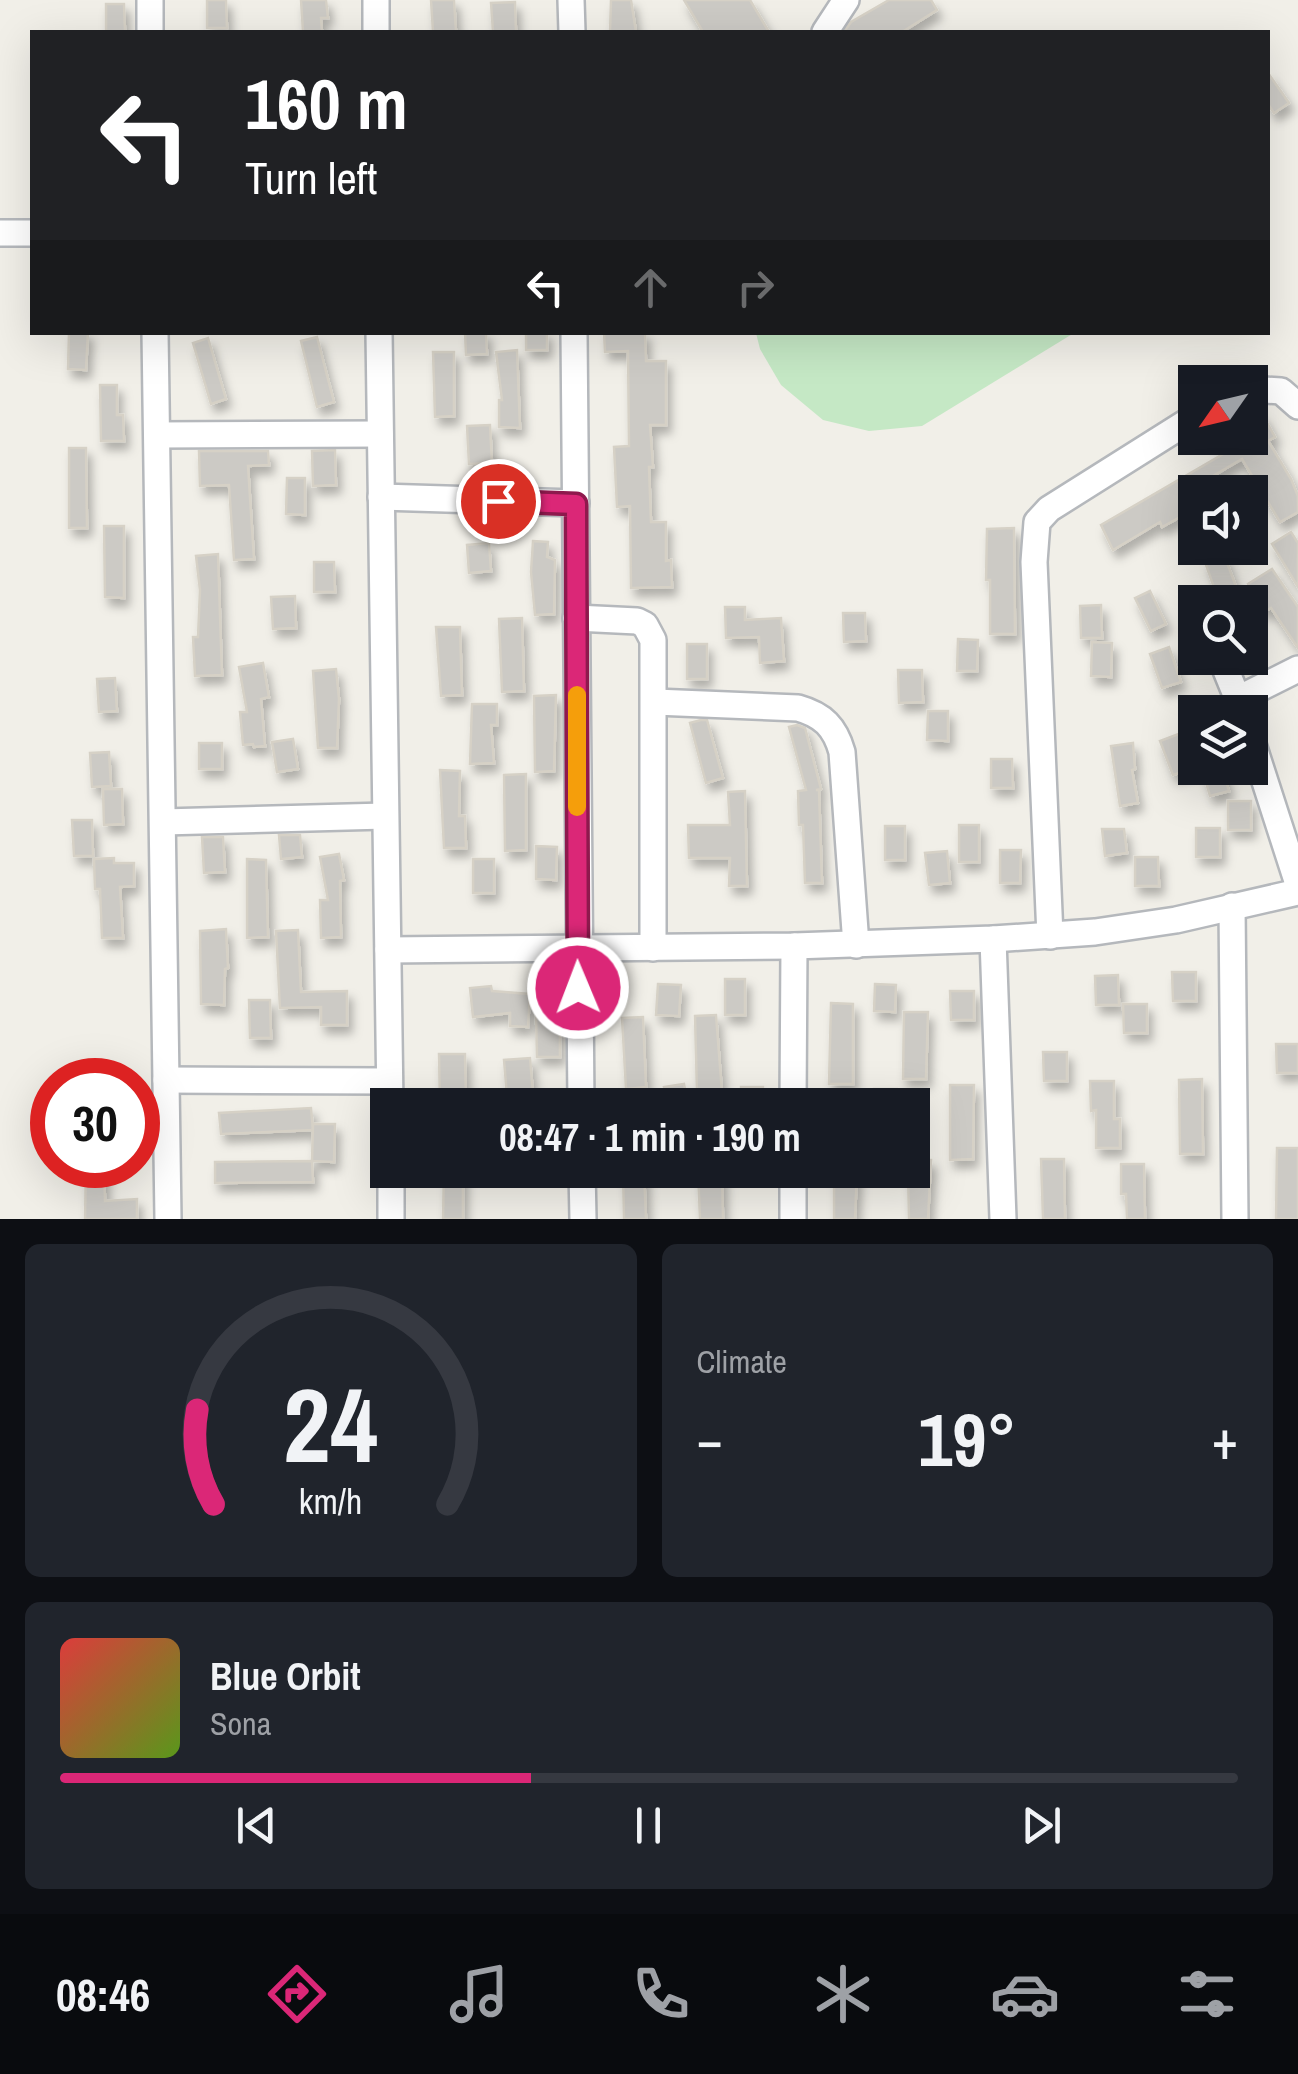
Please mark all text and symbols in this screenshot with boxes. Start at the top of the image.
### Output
text: 160 m [245,57,408,151]
icon: left [80,70,210,200]
text: Turn left [245,147,377,208]
icon: left [518,260,573,315]
icon: ahead [623,260,678,315]
icon: right [728,260,783,315]
north arrow [1178,365,1268,455]
map controls [1178,365,1268,785]
pin [456,459,541,544]
icon: arrive [471,474,526,529]
button: sound [1178,475,1268,565]
button: search [1178,585,1268,675]
button: layers [1178,695,1268,785]
position arrow [526,936,630,1040]
speed limit sign: 30 [30,1058,160,1188]
text: 08:47 · 1 min · 190 m [499,1112,801,1163]
text: Climate [697,1340,787,1383]
text: 24 [283,1354,378,1494]
text: 19° [918,1388,1016,1489]
text: − [697,1402,723,1476]
text: + [1212,1402,1238,1476]
text: km/h [299,1477,363,1525]
text: Blue Orbit [210,1651,361,1702]
text: Sona [210,1702,271,1745]
icon: previous [229,1798,284,1853]
icon: pause [621,1798,676,1853]
icon: next [1014,1798,1069,1853]
icon: directions [262,1959,332,2029]
icon: music [444,1959,514,2029]
icon: phone [626,1959,696,2029]
icon: climate [808,1959,878,2029]
icon: car [990,1959,1060,2029]
icon: filters [1172,1959,1242,2029]
text: 08:46 [56,1964,150,2025]

